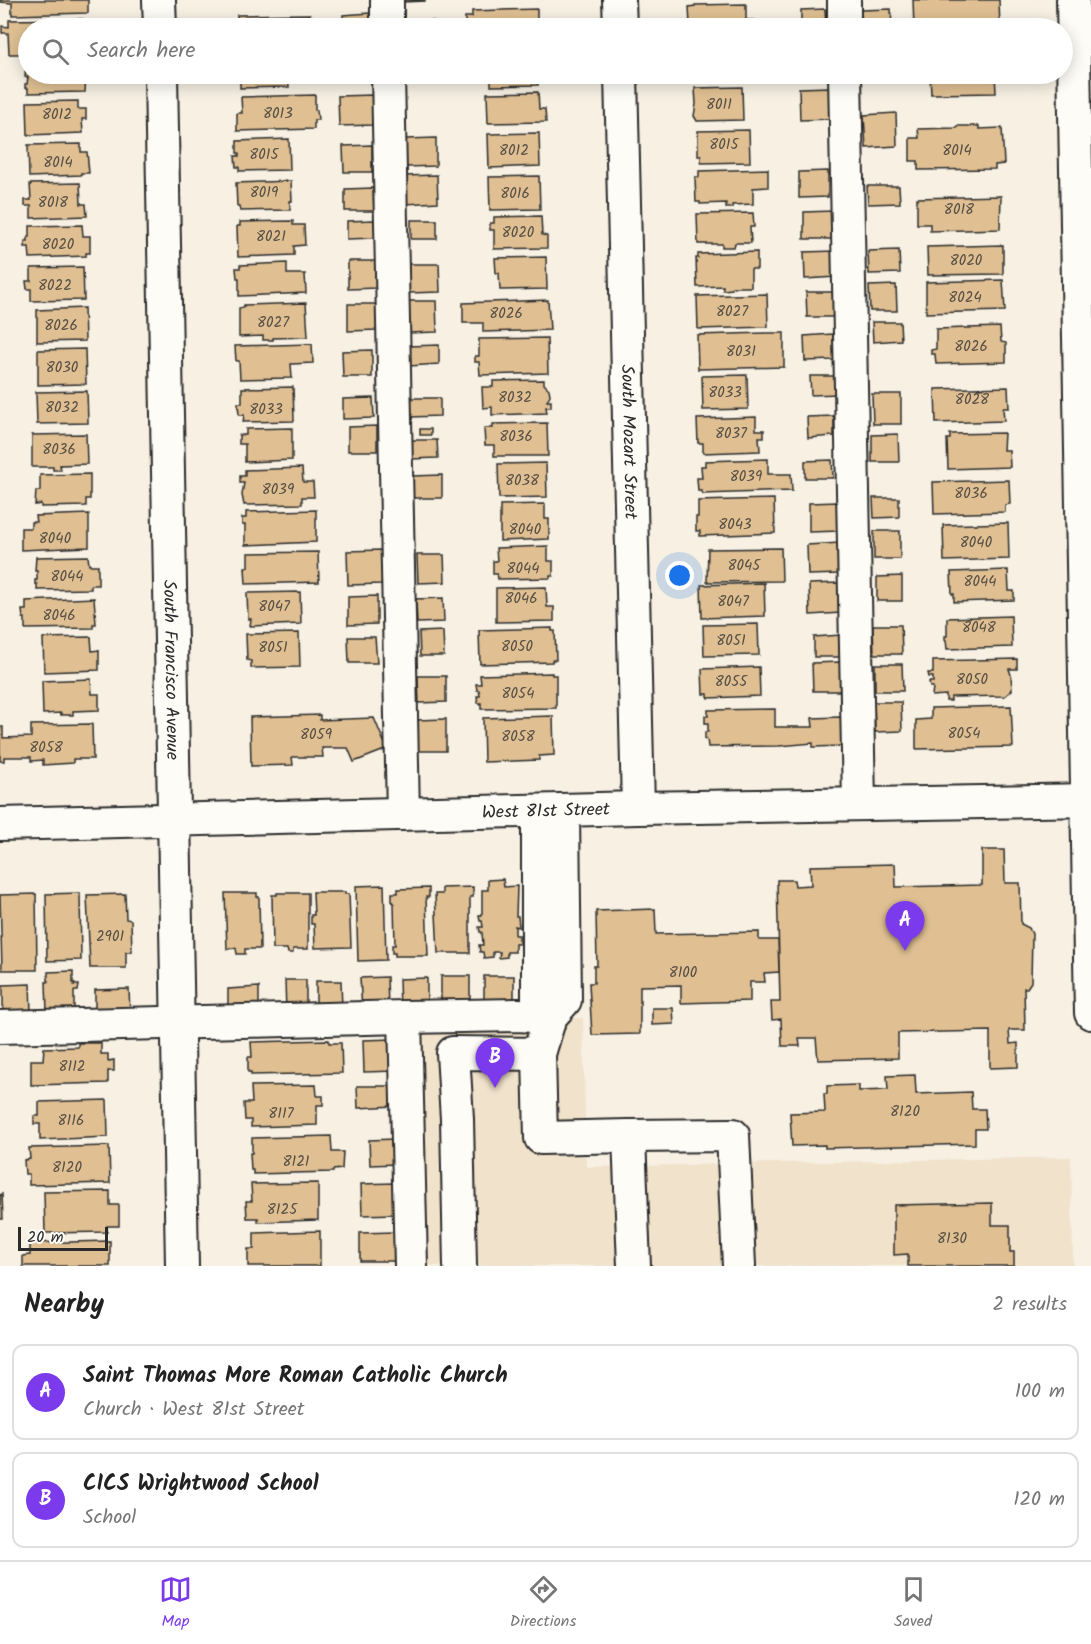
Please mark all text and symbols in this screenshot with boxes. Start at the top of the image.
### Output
search box [18,18,1073,84]
text: Search here [87,34,195,69]
icon: search [39,35,72,68]
house number: 8011 [706,93,732,117]
house number: 8013 [263,102,293,126]
house number: 8012 [42,103,72,127]
house number: 8015 [709,133,740,157]
house number: 8012 [499,139,529,163]
house number: 8014 [942,139,972,163]
house number: 8015 [249,143,280,167]
house number: 8014 [43,151,73,175]
house number: 8019 [250,181,279,205]
house number: 8016 [500,182,530,206]
house number: 8018 [38,191,69,215]
house number: 8018 [944,198,975,222]
house number: 8020 [502,221,535,245]
house number: 8021 [256,225,286,249]
house number: 8020 [42,233,75,257]
house number: 8020 [950,249,983,273]
house number: 8022 [38,274,72,298]
house number: 8024 [948,286,982,310]
house number: 8027 [716,300,749,324]
house number: 8026 [489,302,523,326]
house number: 8027 [257,311,290,335]
house number: 8026 [44,314,78,338]
house number: 8026 [954,335,988,359]
house number: 8031 [726,340,756,364]
house number: 8030 [46,356,79,380]
street label: South Mozart Street [612,364,644,521]
house number: 8033 [708,381,742,405]
house number: 8032 [498,386,532,410]
house number: 8028 [955,388,990,412]
house number: 8032 [45,396,79,420]
house number: 8033 [249,398,283,422]
house number: 8037 [715,422,748,446]
house number: 8036 [499,425,533,449]
house number: 8036 [42,438,76,462]
house number: 8039 [730,465,763,489]
house number: 8038 [505,469,540,493]
house number: 8039 [262,478,295,502]
house number: 8036 [954,482,988,506]
house number: 8043 [718,513,752,537]
house number: 8040 [509,518,542,542]
house number: 8040 [39,527,72,551]
house number: 8040 [960,531,993,555]
house number: 8045 [728,554,761,578]
house number: 8044 [506,557,540,581]
your location [665,561,694,590]
house number: 8044 [50,565,84,589]
house number: 8044 [963,570,997,594]
street label: South Francisco Avenue [154,580,186,760]
house number: 8046 [504,587,538,611]
house number: 8047 [717,590,750,614]
house number: 8047 [258,595,291,619]
house number: 8046 [42,604,76,628]
house number: 8048 [962,616,997,640]
house number: 8051 [716,629,746,653]
house number: 8050 [501,635,534,659]
house number: 8051 [258,636,288,660]
house number: 8050 [956,668,989,692]
house number: 8055 [715,670,748,694]
house number: 8054 [502,682,534,706]
house number: 8054 [948,722,980,746]
house number: 8059 [300,723,333,747]
house number: 8058 [501,725,536,749]
house number: 8058 [29,736,64,760]
street label: West 81st Street [481,796,611,828]
pin: A [886,902,924,951]
house number: 2901 [96,925,124,949]
house number: 8100 [669,961,698,985]
pin: B [476,1038,514,1088]
house number: 8112 [58,1055,86,1079]
house number: 8120 [890,1100,920,1124]
house number: 8117 [268,1102,295,1126]
house number: 8116 [58,1109,84,1133]
house number: 8121 [282,1150,310,1174]
house number: 8120 [52,1156,82,1180]
house number: 8125 [267,1198,298,1222]
scale bar [18,1224,108,1252]
text: 20 m [27,1225,63,1250]
house number: 8130 [937,1227,967,1251]
text: Nearby [24,1284,104,1326]
text: 2 results [992,1289,1067,1321]
text: Saint Thomas More Roman Catholic Church [83,1359,508,1394]
text: A [39,1376,52,1408]
text: 100 m [1015,1376,1065,1408]
text: Church · West 81st Street [83,1394,305,1426]
text: CICS Wrightwood School [83,1467,319,1502]
text: B [39,1484,52,1516]
text: 120 m [1013,1484,1065,1516]
text: School [83,1502,136,1534]
tab: Map [159,1573,192,1634]
tab: Directions [510,1573,576,1634]
tab: Saved [894,1573,932,1634]

